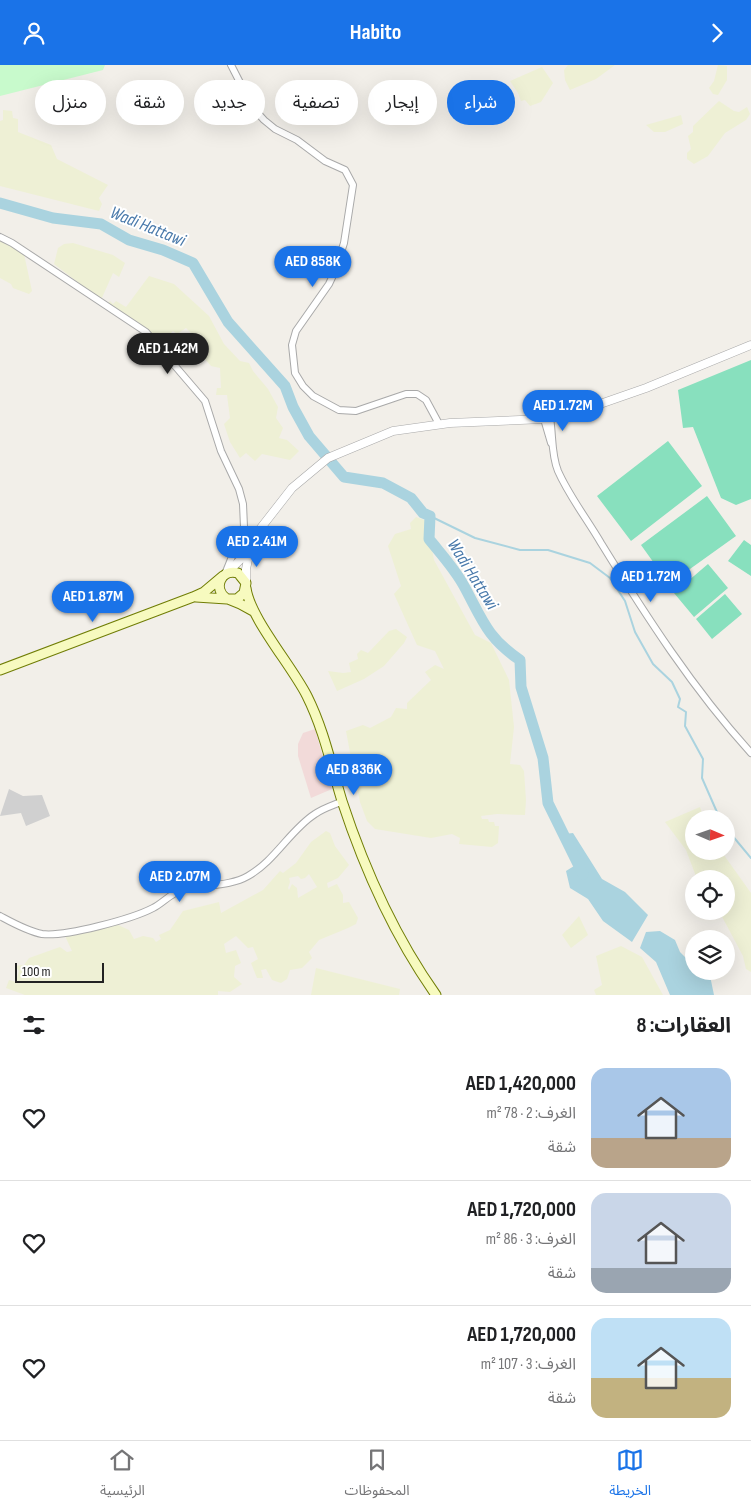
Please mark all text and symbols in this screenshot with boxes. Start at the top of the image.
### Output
icon: person [20,19,48,47]
text: Habito [350,19,401,46]
icon: forward [703,19,731,47]
chip: منزل [35,80,106,125]
chip: شقة [116,80,184,125]
chip: جديد [194,80,265,125]
chip: تصفية [275,80,358,125]
chip: إيجار [368,80,437,125]
chip: شراء [447,80,515,125]
water label: Wadi Hattawi [107,202,189,251]
pin: AED 858K [261,245,365,288]
text: AED 858K [285,252,341,271]
pin: AED 1.42M [111,333,225,375]
text: AED 1.42M [138,339,198,358]
pin: AED 1.72M [506,389,620,432]
text: AED 1.72M [533,396,593,415]
pin: AED 2.41M [200,525,314,568]
text: AED 2.41M [227,532,287,551]
water label: Wadi Hattawi [443,535,503,614]
pin: AED 1.72M [594,561,708,603]
text: AED 1.72M [621,567,681,586]
pin: AED 1.87M [36,581,150,623]
text: AED 1.87M [63,587,123,606]
pin: AED 836K [302,753,406,796]
text: AED 836K [326,760,382,779]
north arrow [685,810,735,860]
map controls [685,810,735,980]
pin: AED 2.07M [123,861,237,903]
text: AED 2.07M [150,867,210,886]
button: locate [685,870,735,920]
button: layers [685,930,735,980]
scale bar [15,960,104,983]
text: 100 m [22,963,51,980]
icon: filters [20,1011,48,1039]
text: العقارات: 8 [636,1013,731,1038]
text: AED 1,420,000 [466,1071,576,1096]
icon: home [631,1088,691,1148]
icon: heart [20,1104,48,1132]
text: الغرف: 2 · 78 m² [487,1104,576,1123]
text: شقة [548,1138,576,1157]
text: AED 1,720,000 [467,1197,576,1222]
icon: home [631,1213,691,1273]
icon: heart [20,1229,48,1257]
text: الغرف: 3 · 86 m² [486,1230,576,1249]
text: شقة [548,1264,576,1283]
text: AED 1,720,000 [467,1322,576,1347]
icon: home [631,1338,691,1398]
icon: heart [20,1354,48,1382]
text: الغرف: 3 · 107 m² [481,1355,576,1374]
text: شقة [548,1389,576,1408]
tab: الرئيسية [100,1446,145,1505]
tab: المحفوظات [345,1446,410,1505]
tab: الخريطة [609,1446,651,1505]

